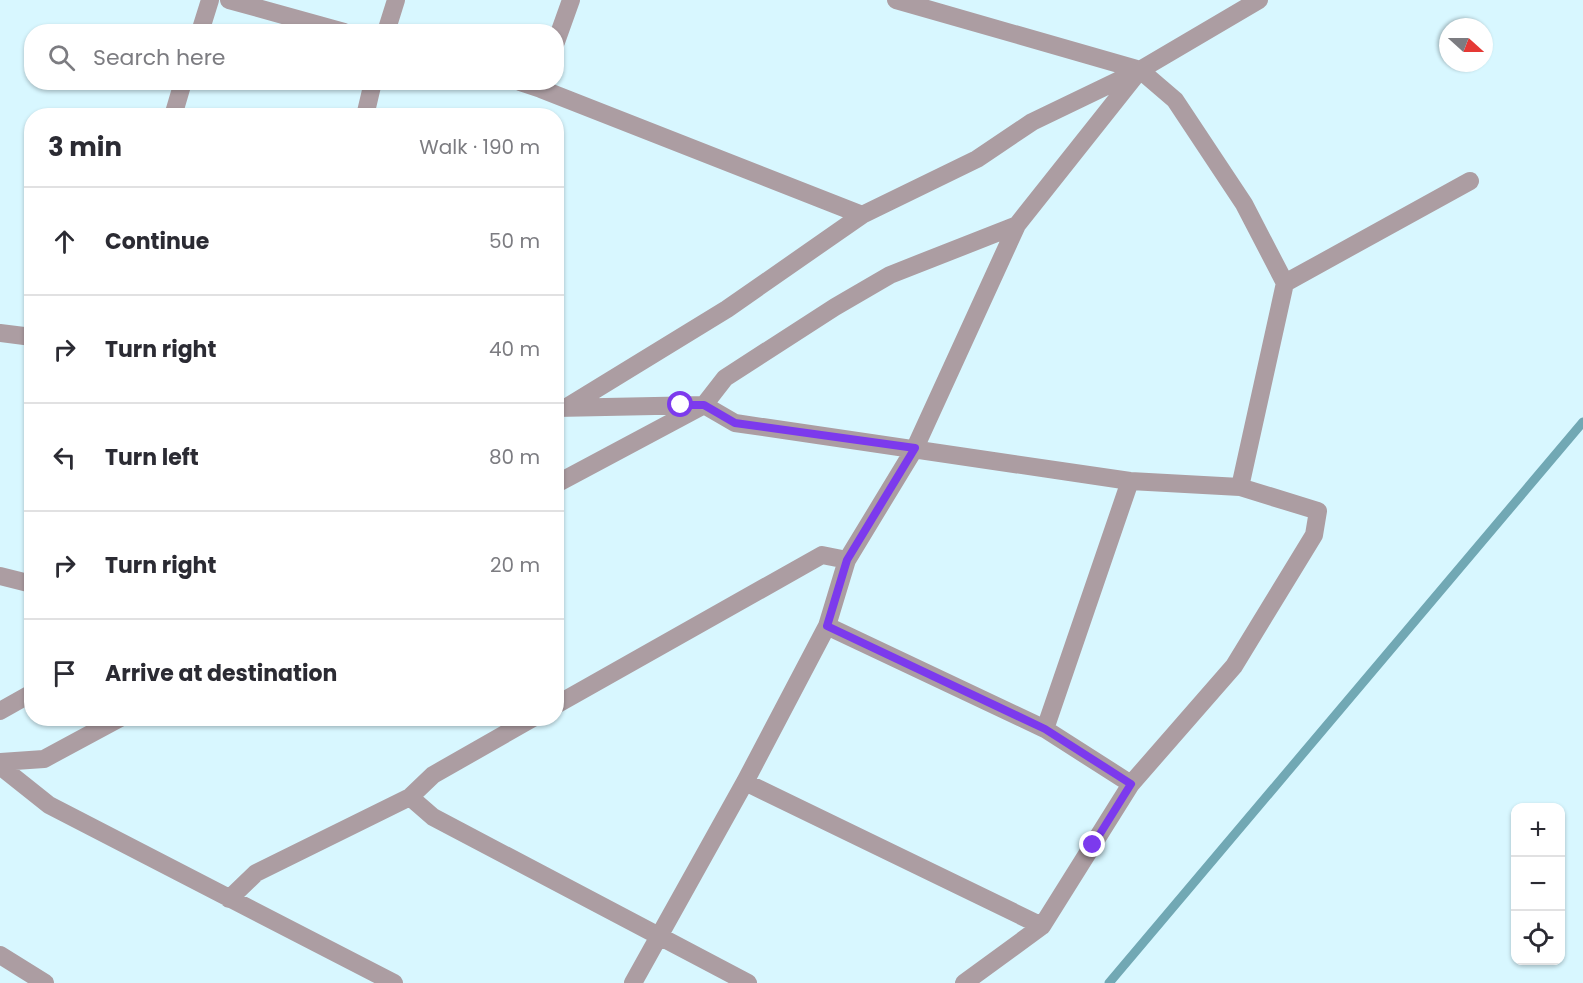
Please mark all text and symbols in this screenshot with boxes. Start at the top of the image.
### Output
north arrow [1439,18,1493,72]
search box [24,24,564,90]
icon: search [45,41,78,74]
text: Search here [93,42,226,73]
text: 3 min [48,129,122,165]
text: Walk · 190 m [419,133,540,161]
icon: ahead [48,225,81,258]
text: Continue [105,226,209,257]
text: 50 m [489,227,540,255]
icon: right [48,333,81,366]
text: Turn right [105,334,216,365]
text: 40 m [489,335,540,363]
route start [667,391,693,417]
icon: left [48,441,81,474]
text: Turn left [105,442,199,473]
text: 80 m [489,443,540,471]
icon: right [48,549,81,582]
text: Turn right [105,550,216,581]
text: 20 m [490,551,540,579]
icon: arrive [48,657,81,690]
text: Arrive at destination [105,658,337,689]
map controls [1511,803,1565,965]
button: + [1511,803,1565,857]
route end [1079,831,1105,857]
button: − [1511,857,1565,911]
button: locate [1511,911,1565,965]

